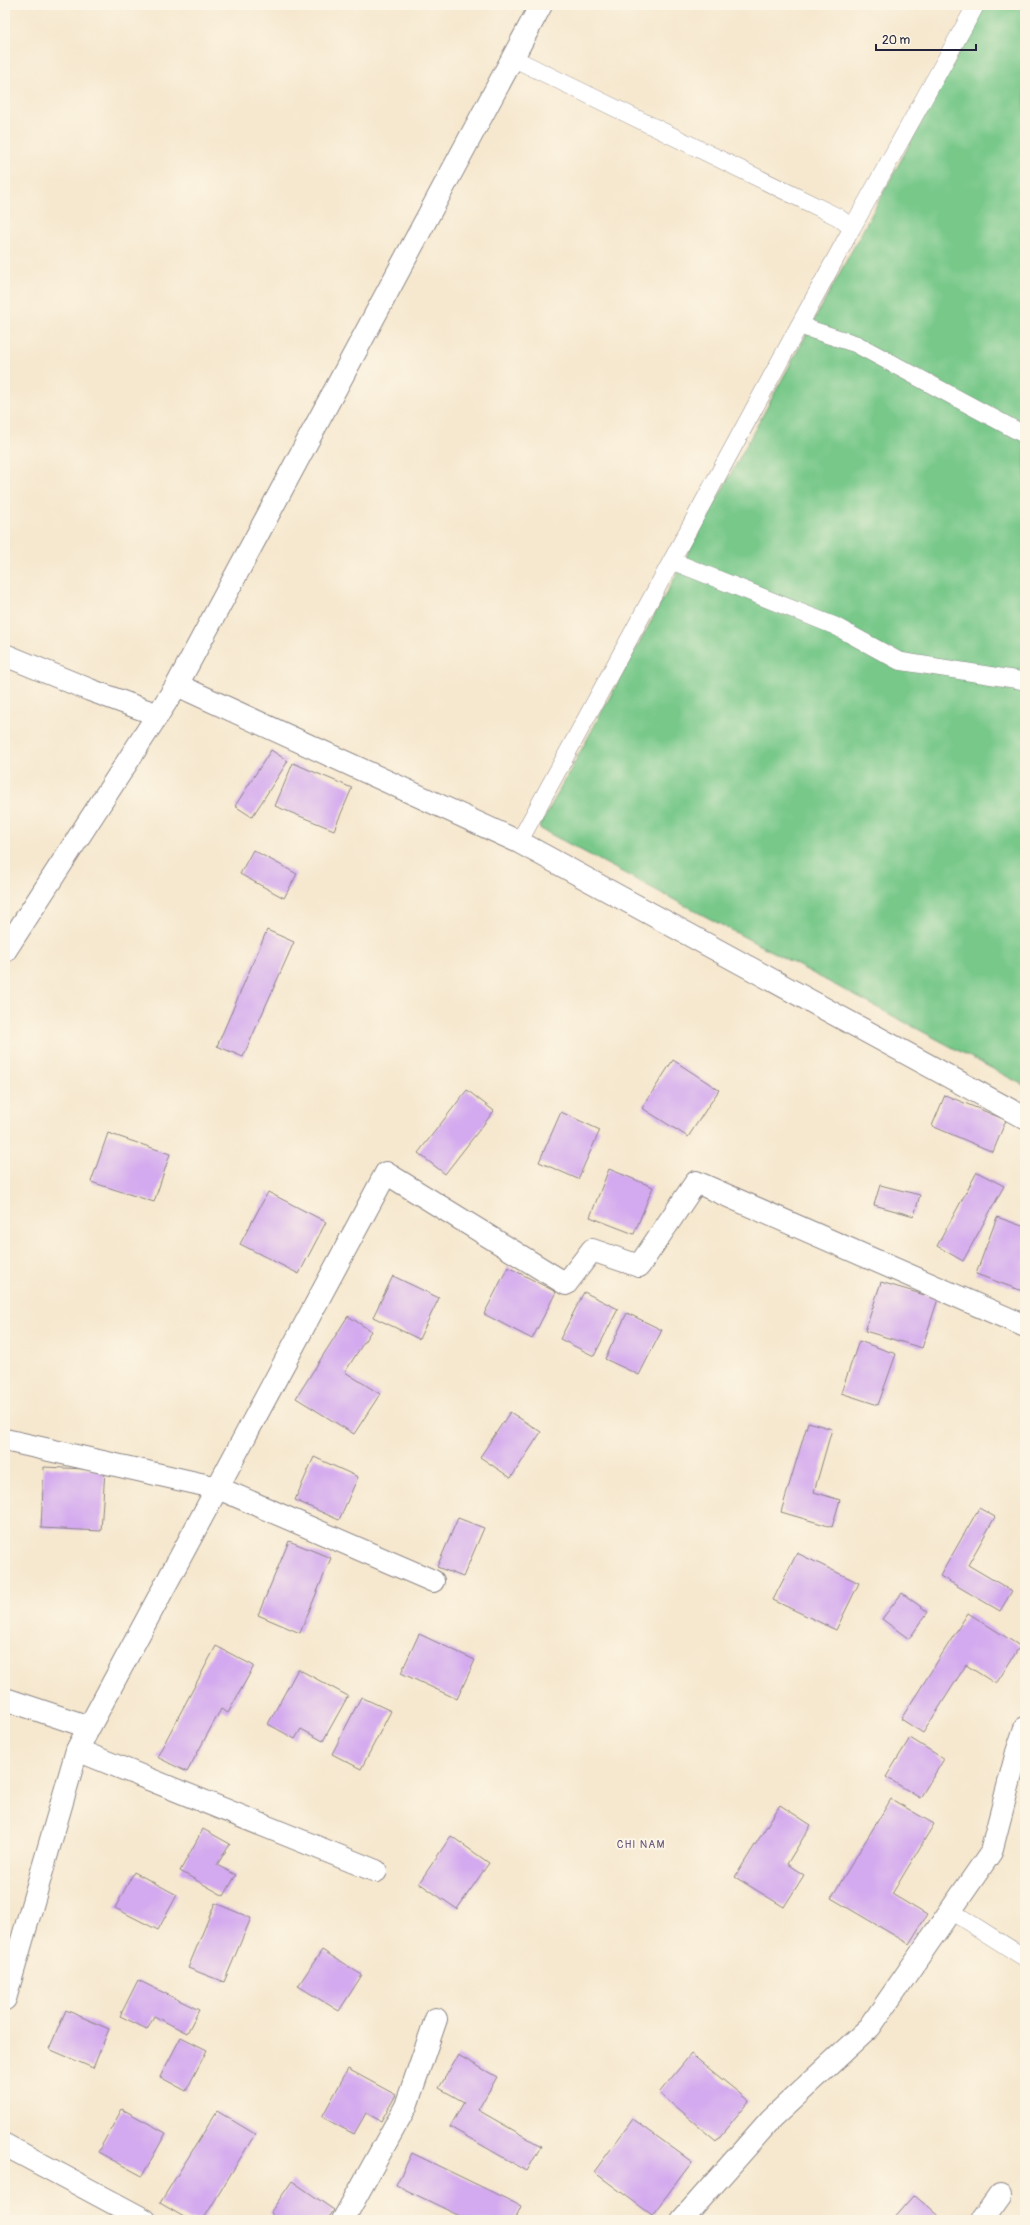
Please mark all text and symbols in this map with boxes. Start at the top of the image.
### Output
scale bar [876,26,976,52]
text: 20 m [882,33,911,48]
district label: CHI NAM [617,1838,665,1851]

